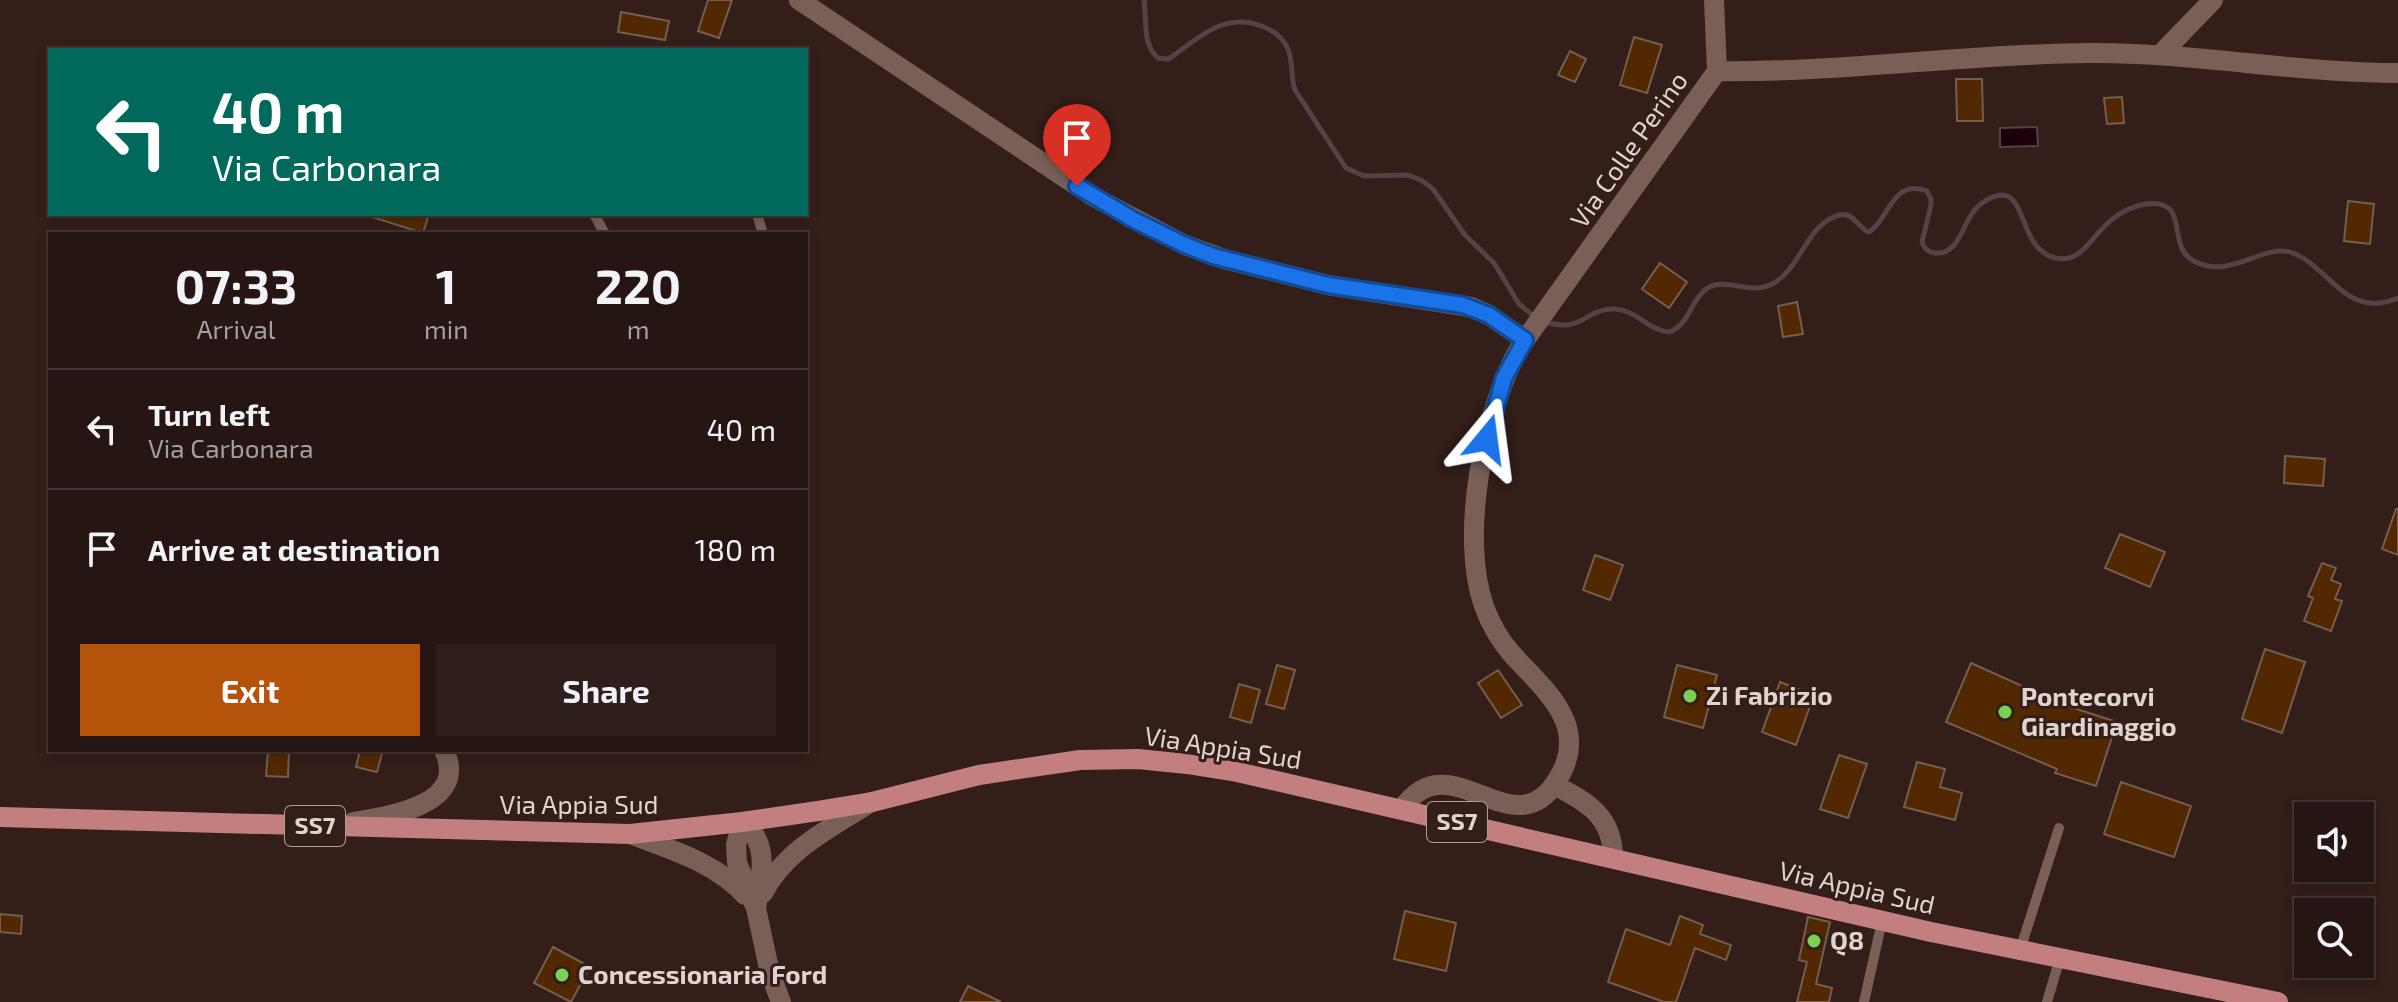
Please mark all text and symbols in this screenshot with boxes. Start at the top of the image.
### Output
street label: Via Colle Perino [1563,65,1693,233]
text: 40 m [212,77,344,144]
icon: left [80,80,184,184]
pin [1043,104,1111,186]
icon: arrive [1055,116,1099,160]
text: Via Carbonara [212,145,441,188]
text: 07:33 [175,256,297,314]
text: 1 [436,256,457,314]
text: 220 [595,256,681,314]
text: Arrival [196,313,276,344]
text: min [424,313,468,344]
text: m [627,313,650,344]
text: Turn left [148,396,270,432]
position arrow [1445,397,1529,481]
icon: left [80,407,124,451]
text: 40 m [706,411,776,447]
text: Via Carbonara [148,432,314,463]
icon: arrive [80,527,124,571]
text: Arrive at destination [148,531,440,567]
text: 180 m [695,531,776,567]
button: Exit [80,644,420,736]
button: Share [436,644,776,736]
place label: Zi Fabrizio [1706,679,1833,710]
place label: Pontecorvi Giardinaggio [2021,680,2177,741]
marker: Zi Fabrizio [1681,687,1699,705]
marker: Pontecorvi Giardinaggio [1996,703,2014,721]
street label: Via Appia Sud [1142,719,1304,774]
street label: Via Appia Sud [500,788,658,819]
road number: SS7 [1427,802,1487,842]
map controls [2294,802,2374,978]
button: sound [2294,802,2374,882]
road number: SS7 [285,806,345,846]
street label: Via Appia Sud [1776,854,1938,920]
button: search [2294,898,2374,978]
place label: Q8 [1830,924,1864,956]
marker: Q8 [1805,932,1823,950]
place label: Concessionaria Ford [578,958,827,989]
marker: Concessionaria Ford [553,966,571,984]

